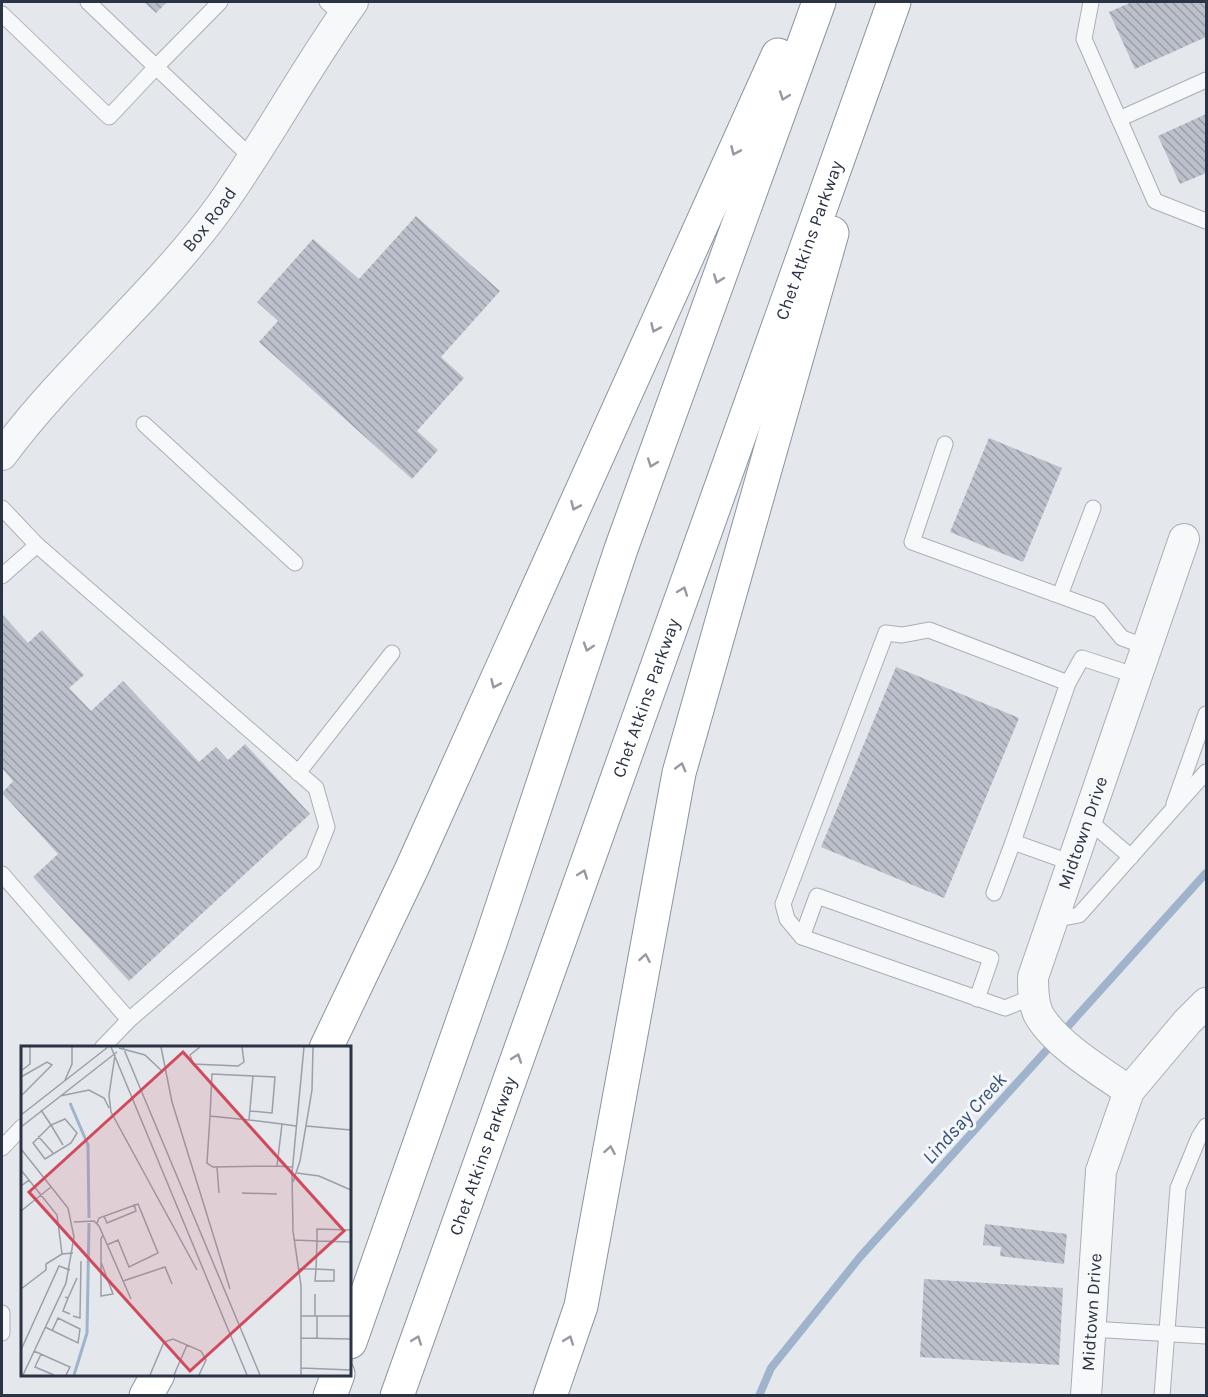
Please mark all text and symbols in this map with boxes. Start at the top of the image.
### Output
one-way arrow [779,90,792,101]
one-way arrow [731,144,743,155]
street label: Chet Atkins Parkway [771,157,848,323]
street label: Box Road [178,183,241,257]
one-way arrow [713,274,726,284]
one-way arrow [651,322,663,333]
one-way arrow [646,457,659,468]
one-way arrow [571,500,583,511]
one-way arrow [676,587,689,597]
street label: Chet Atkins Parkway [607,615,685,781]
one-way arrow [583,641,596,652]
one-way arrow [491,678,503,689]
one-way arrow [674,762,687,772]
street label: Midtown Drive [1053,773,1112,892]
one-way arrow [575,869,588,880]
one-way arrow [638,954,651,964]
inset map [21,1046,351,1376]
one-way arrow [510,1053,523,1064]
water label: Lindsay Creek [918,1067,1012,1169]
street label: Chet Atkins Parkway [444,1073,521,1238]
one-way arrow [603,1145,616,1155]
street label: Midtown Drive [1077,1252,1106,1372]
one-way arrow [409,1335,422,1346]
one-way arrow [562,1335,575,1346]

